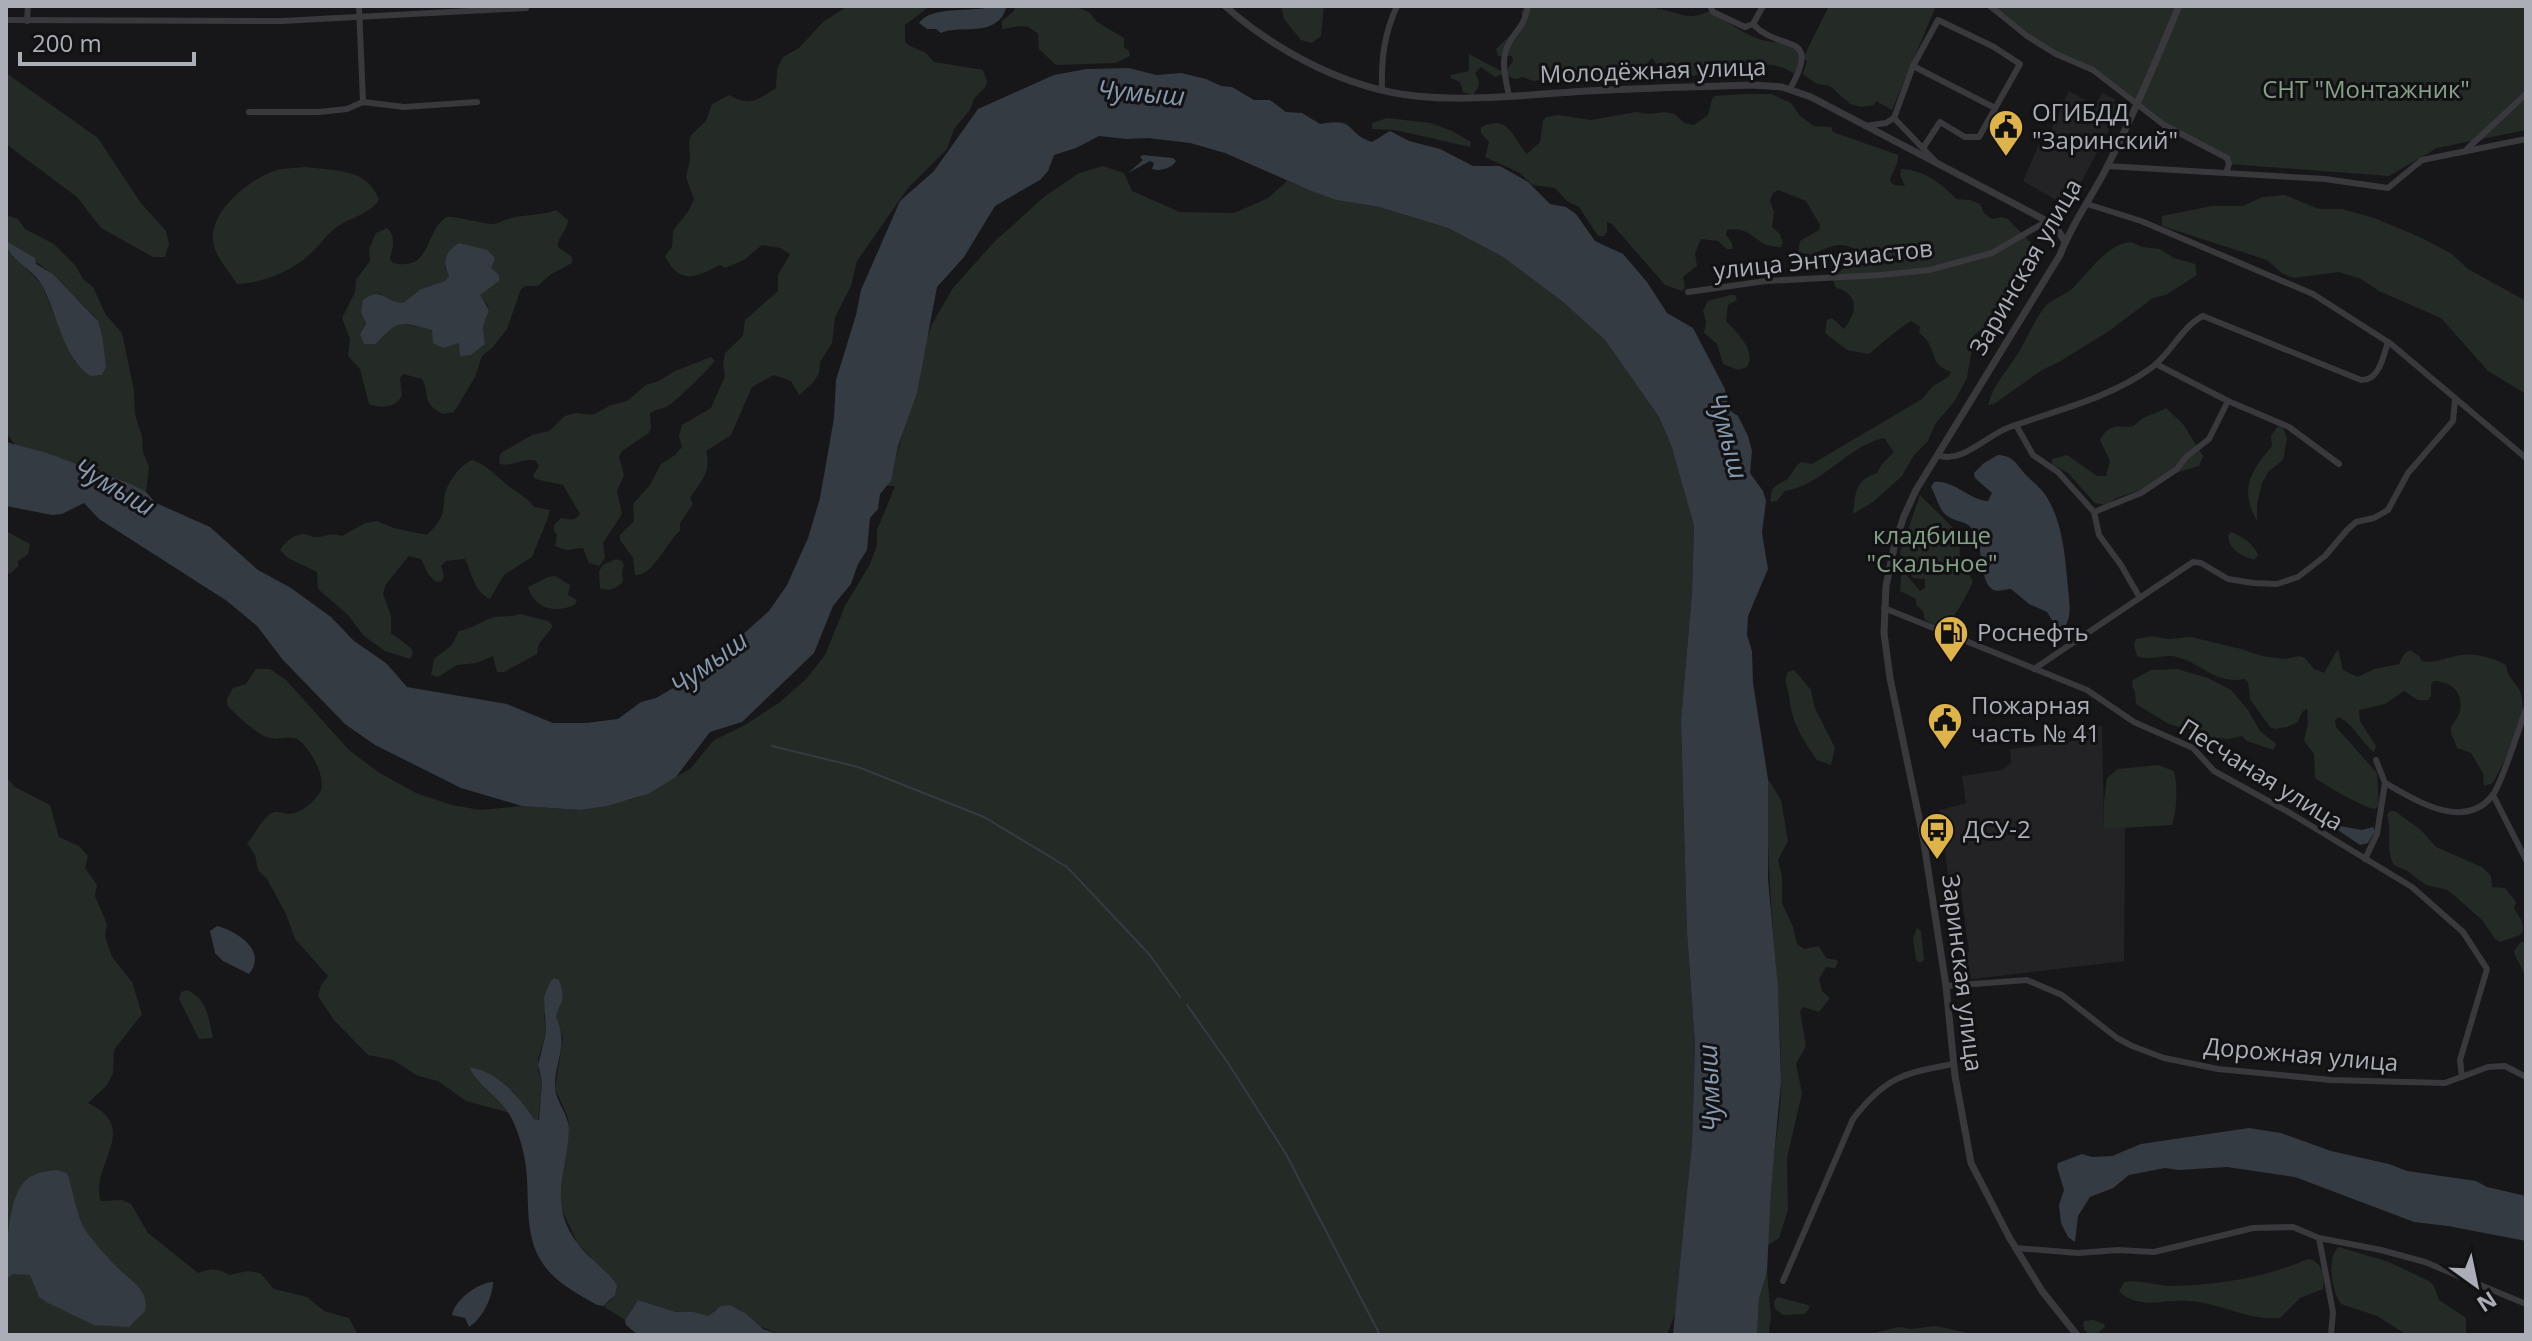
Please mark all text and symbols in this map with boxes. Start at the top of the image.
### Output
scale bar [20,16,194,66]
text: 200 m [32,26,102,59]
street label: Молодёжная улица [1539,49,1767,90]
water label: Чумыш [1096,70,1186,114]
park label: СНТ "Монтажник" [2262,72,2470,105]
place label: ОГИБДД "Заринский" [2032,95,2178,156]
public building icon: ОГИБДД "Заринский" [1987,108,2025,158]
street label: Заринская улица [1961,172,2089,360]
street label: улица Энтузиастов [1711,231,1934,286]
water label: Чумыш [1700,389,1758,483]
water label: Чумыш [67,449,162,524]
park label: кладбище "Скальное" [1867,518,1997,579]
fuel station icon: Роснефть [1932,614,1970,664]
place label: Роснефть [1977,615,2089,648]
water label: Чумыш [662,622,755,703]
place label: Пожарная часть № 41 [1971,688,2100,749]
public building icon: Пожарная часть № 41 [1926,701,1964,751]
street label: Песчаная улица [2173,710,2350,837]
bus stop icon: ДСУ-2 [1918,811,1956,861]
place label: ДСУ-2 [1963,812,2031,845]
street label: Заринская улица [1935,872,1992,1073]
street label: Дорожная улица [2203,1029,2400,1078]
water label: Чумыш [1689,1043,1729,1133]
north arrow [2436,1245,2516,1325]
text: N [2472,1285,2503,1320]

